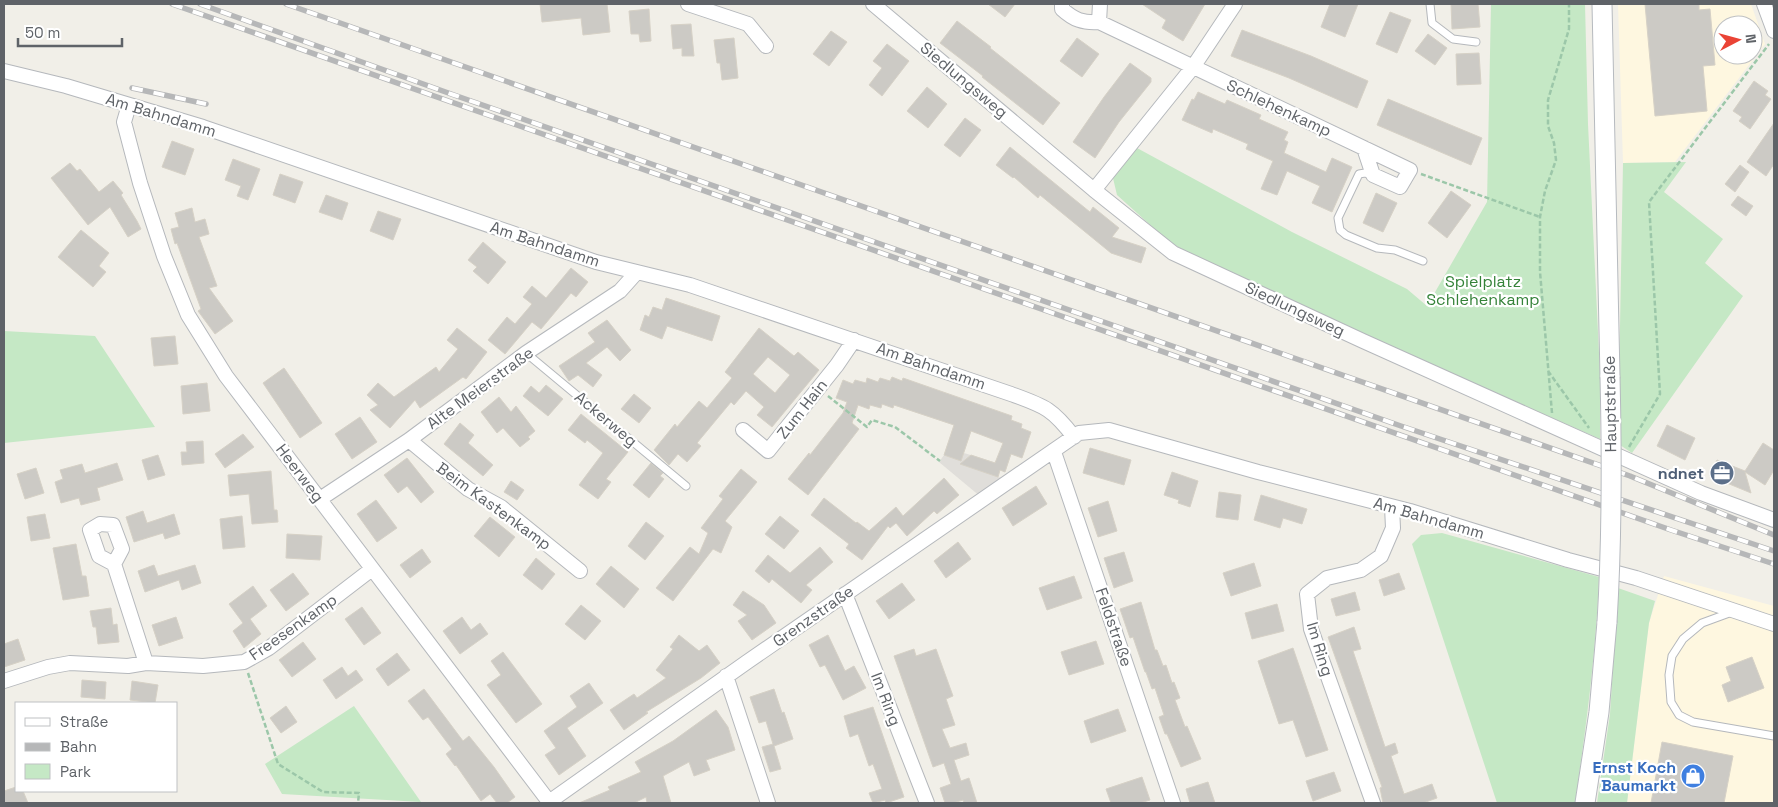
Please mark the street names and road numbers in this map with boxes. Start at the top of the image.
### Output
street label: Siedlungsweg [916,37,1012,123]
street label: Schlehenkamp [1223,75,1335,141]
street label: Am Bahndamm [103,88,219,142]
street label: Am Bahndamm [487,216,603,272]
street label: Siedlungsweg [1242,277,1348,341]
street label: Am Bahndamm [874,337,988,395]
street label: Alte Meierstraße [422,342,538,434]
street label: Hauptstraße [1599,355,1621,453]
street label: Zum Hain [772,375,832,443]
street label: Ackerweg [570,387,642,451]
street label: Heerweg [271,440,329,506]
street label: Beim Kastenkamp [432,457,556,555]
street label: Am Bahndamm [1371,492,1487,544]
street label: Grenzstraße [768,580,858,652]
street label: Feldstraße [1091,585,1137,669]
street label: Freesenkamp [245,589,341,665]
street label: Im Ring [1302,619,1338,679]
street label: Im Ring [866,669,906,729]

